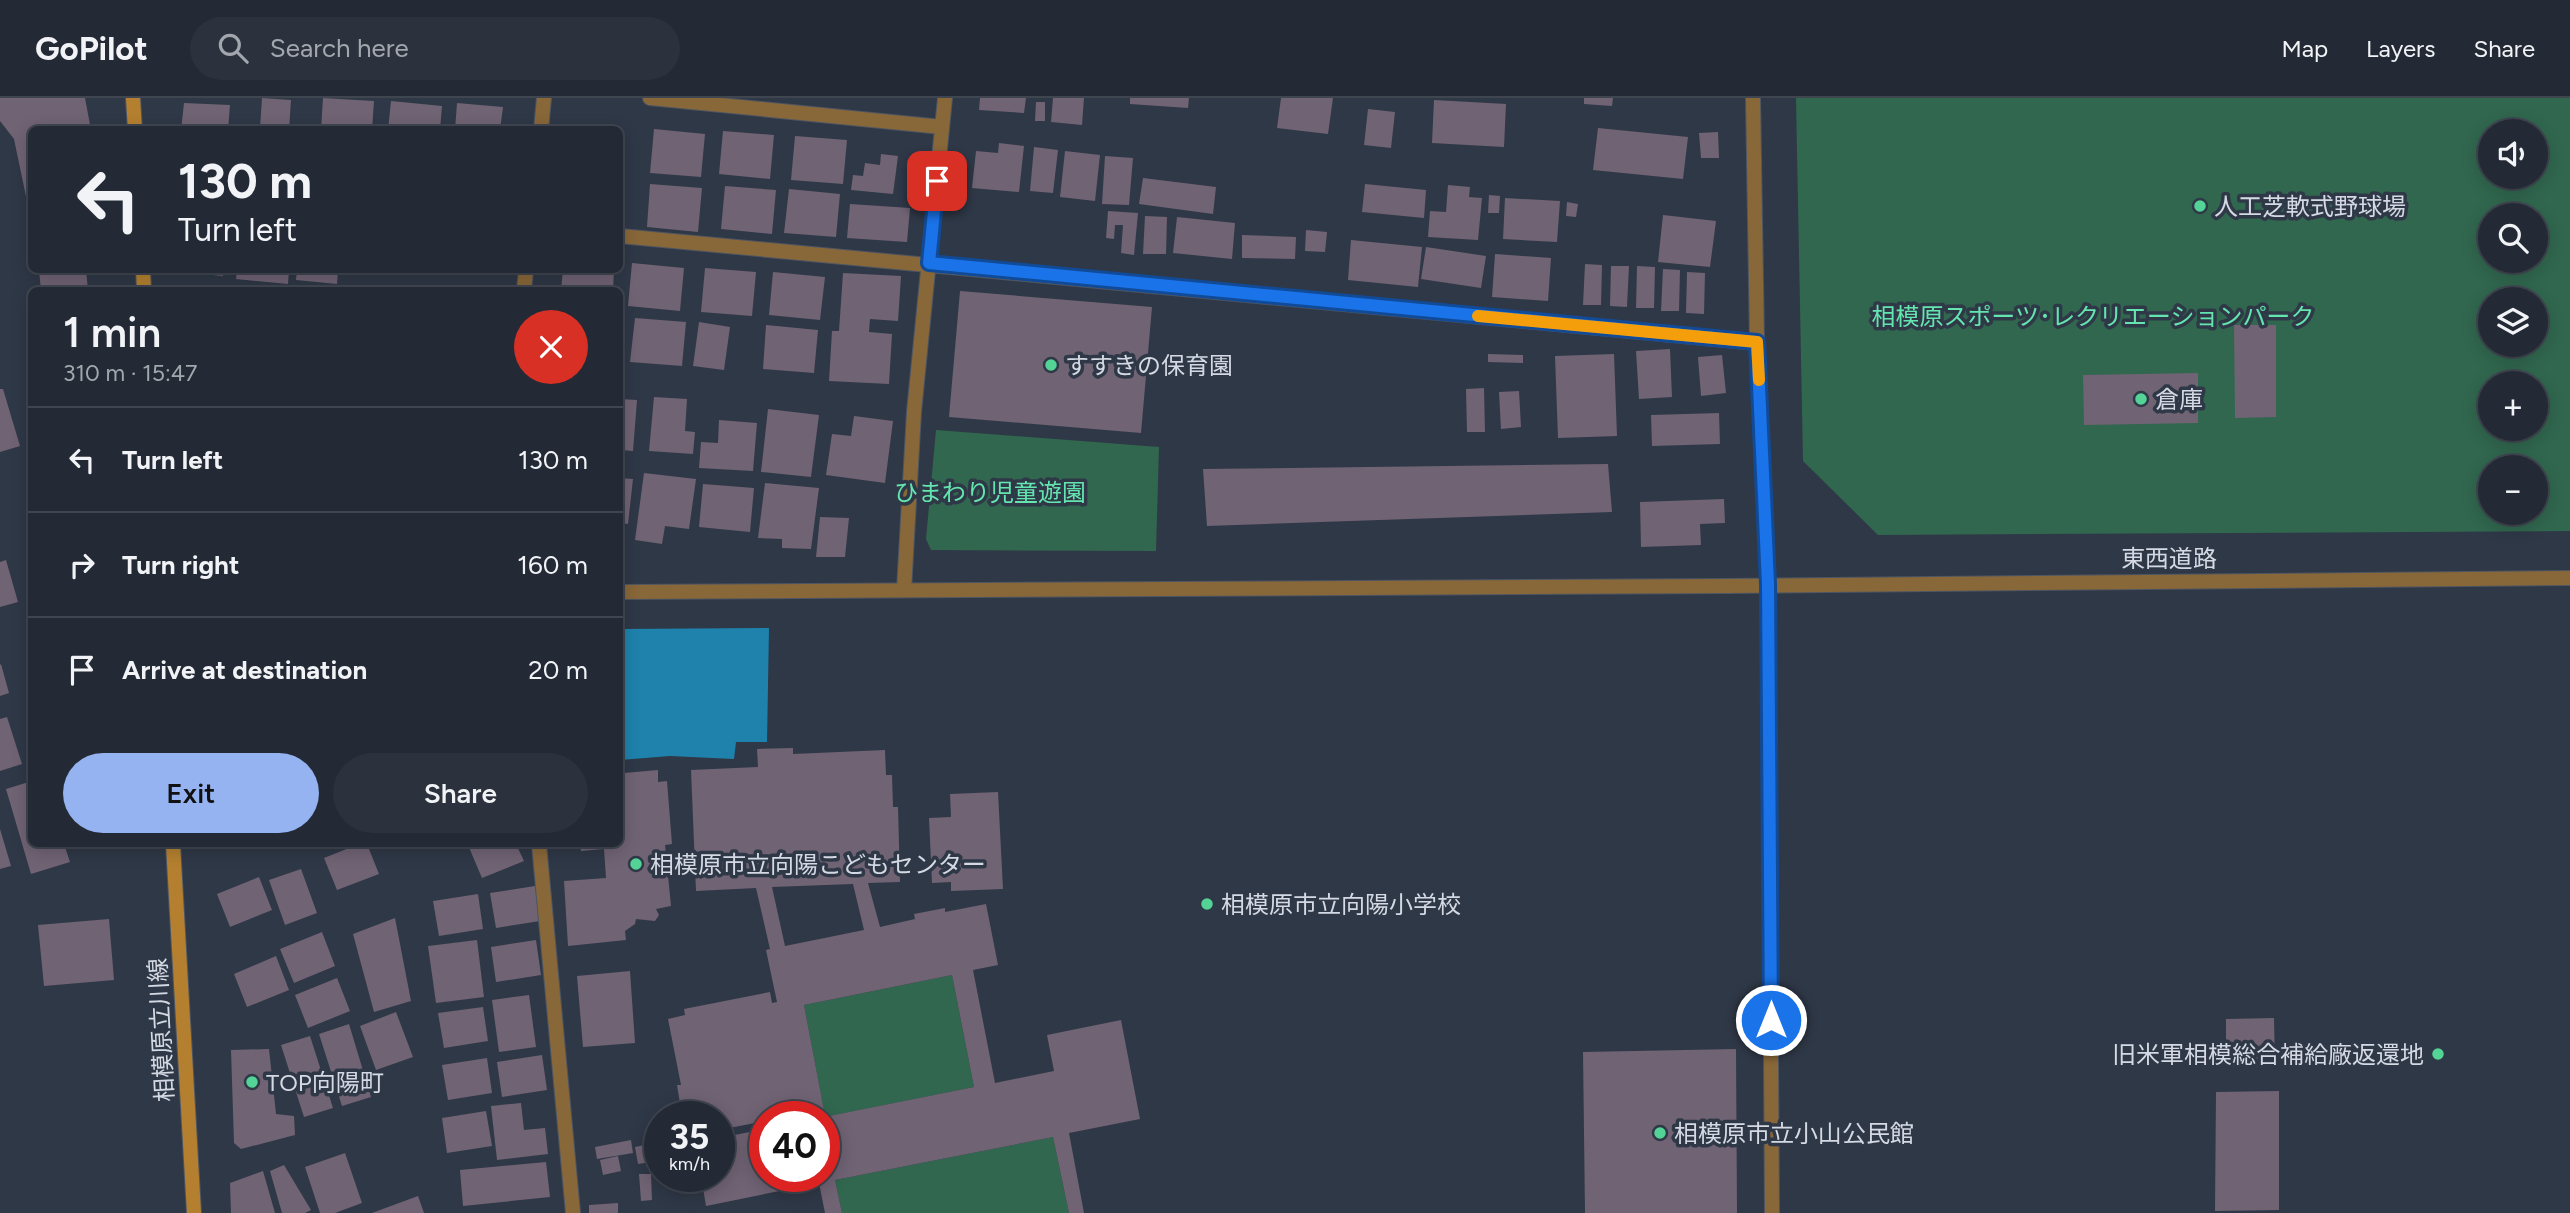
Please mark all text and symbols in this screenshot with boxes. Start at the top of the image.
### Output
search box [190,17,680,80]
text: GoPilot [35,29,148,68]
icon: search [214,29,252,67]
text: Search here [270,32,409,64]
text: Map [2281,34,2328,63]
text: Layers [2366,34,2435,63]
text: Share [2473,34,2535,63]
map controls [2478,119,2548,525]
button: sound [2478,119,2548,189]
text: 130 m [178,151,312,210]
pin [907,151,967,211]
icon: left [63,154,154,245]
icon: arrive [918,162,956,200]
place label: 人工芝軟式野球場 [2214,192,2406,221]
marker: 人工芝軟式野球場 [2192,198,2208,214]
button: search [2478,203,2548,273]
text: Turn left [178,211,297,249]
button: layers [2478,287,2548,357]
park label: 相模原スポーツ･レクリエーションパーク [1871,302,2315,331]
text: 1 min [63,307,161,358]
button: close [514,310,588,384]
place label: すすきの保育園 [1065,351,1233,380]
marker: すすきの保育園 [1043,357,1059,373]
text: 310 m · 15:47 [63,359,197,387]
button: + [2478,371,2548,441]
place label: 倉庫 [2155,385,2203,414]
marker: 倉庫 [2133,391,2149,407]
icon: left [63,441,101,479]
text: Turn left [122,444,223,476]
text: 130 m [518,444,588,476]
button: − [2478,455,2548,525]
park label: ひまわり児童遊園 [894,478,1086,507]
street label: 東西道路 [2121,544,2217,573]
icon: right [63,546,101,584]
text: Turn right [122,549,239,581]
text: 160 m [517,549,588,581]
icon: arrive [63,651,101,689]
text: Arrive at destination [122,654,367,686]
text: 20 m [528,654,588,686]
button: Exit [63,753,319,833]
button: Share [333,753,588,833]
place label: 相模原市立向陽こどもセンター [650,850,986,879]
marker: 相模原市立向陽こどもセンター [628,856,644,872]
place label: 相模原市立向陽小学校 [1221,890,1461,919]
marker: 相模原市立向陽小学校 [1199,896,1215,912]
street label: 相模原立川線 [143,957,179,1103]
position arrow [1734,983,1808,1057]
place label: 旧米軍相模総合補給廠返還地 [2112,1040,2424,1069]
marker: 旧米軍相模総合補給廠返還地 [2430,1046,2446,1062]
place label: TOP向陽町 [266,1068,384,1097]
marker: TOP向陽町 [244,1074,260,1090]
speed limit sign: 40 [749,1101,840,1192]
text: 35 [670,1116,709,1158]
place label: 相模原市立小山公民館 [1674,1119,1914,1148]
marker: 相模原市立小山公民館 [1652,1125,1668,1141]
text: km/h [669,1153,710,1175]

